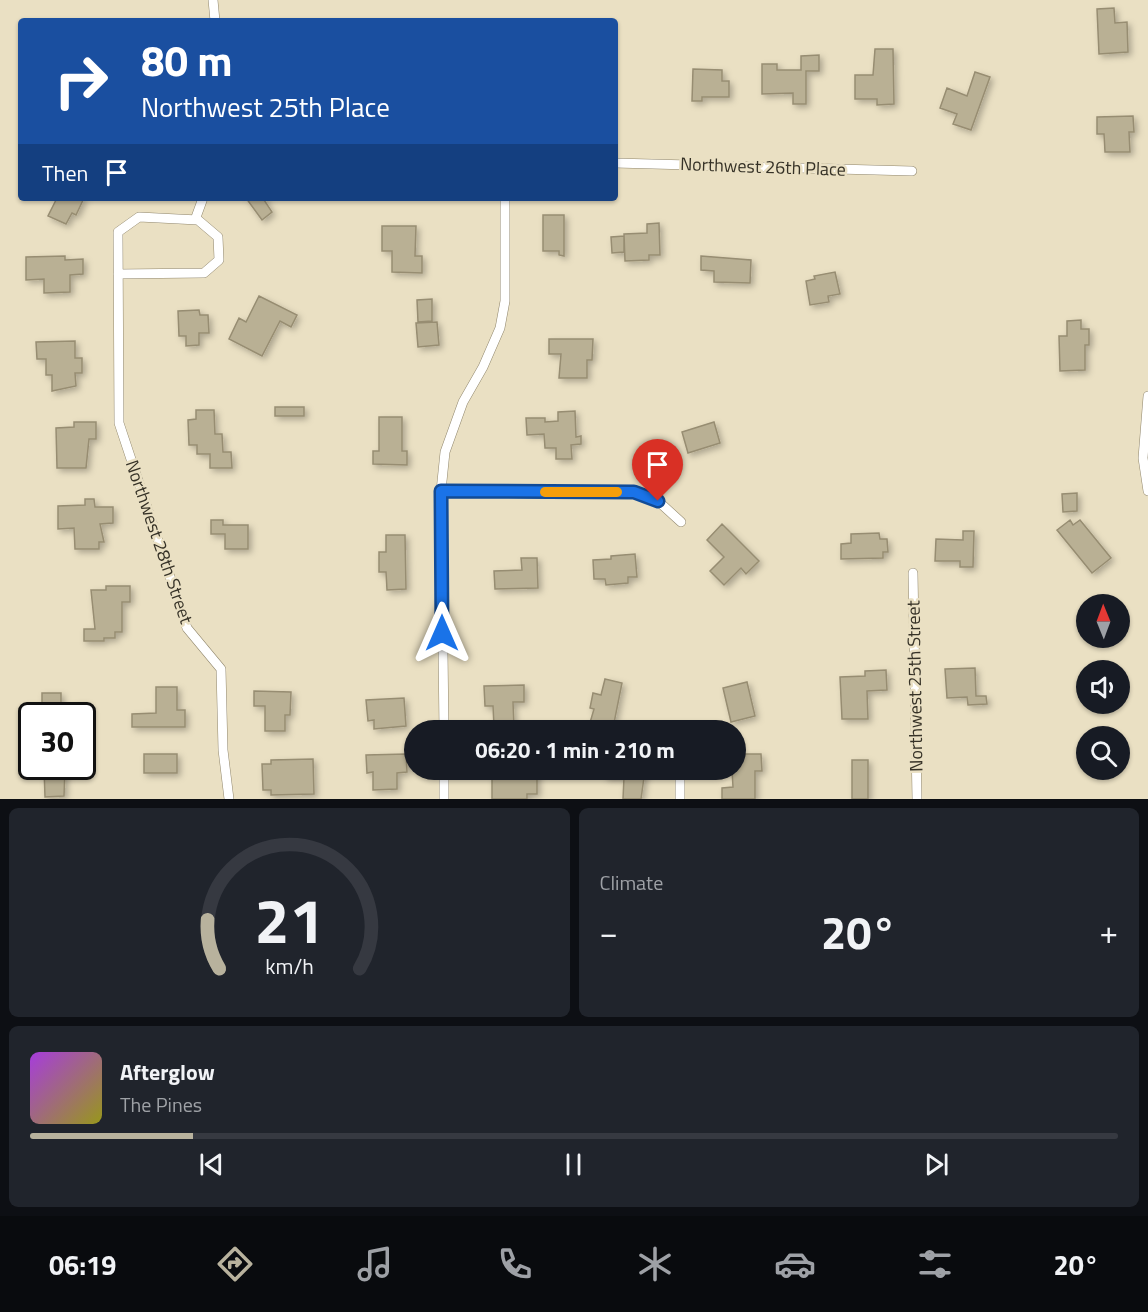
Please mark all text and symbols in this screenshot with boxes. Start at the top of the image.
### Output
text: 80 m [141,28,233,92]
icon: right [42,42,120,120]
text: Northwest 25th Place [141,86,390,127]
street label: Northwest 26th Place [680,150,846,183]
text: Then [42,156,88,190]
icon: arrive [100,156,133,189]
pin [632,439,683,501]
icon: arrive [641,448,674,481]
street label: Northwest 28th Street [119,456,200,628]
north arrow [1076,594,1130,648]
map controls [1076,594,1130,780]
street label: Northwest 25th Street [899,599,929,772]
position arrow [410,601,474,665]
button: sound [1076,660,1130,714]
speed limit sign: 30 [18,702,96,780]
button: search [1076,726,1130,780]
text: 06:20 · 1 min · 210 m [475,733,675,767]
text: Climate [600,867,663,898]
text: 21 [254,872,324,967]
text: 20° [821,898,897,966]
text: − [600,907,618,957]
text: + [1100,907,1118,957]
text: km/h [265,951,314,983]
text: Afterglow [120,1055,215,1089]
text: The Pines [120,1089,202,1120]
icon: previous [195,1148,228,1181]
icon: pause [557,1148,590,1181]
icon: next [920,1148,953,1181]
icon: directions [214,1243,256,1285]
icon: music [354,1243,396,1285]
icon: phone [494,1243,536,1285]
icon: climate [634,1243,676,1285]
icon: car [774,1243,816,1285]
icon: filters [914,1243,956,1285]
text: 06:19 [49,1244,116,1285]
text: 20° [1054,1244,1099,1285]

